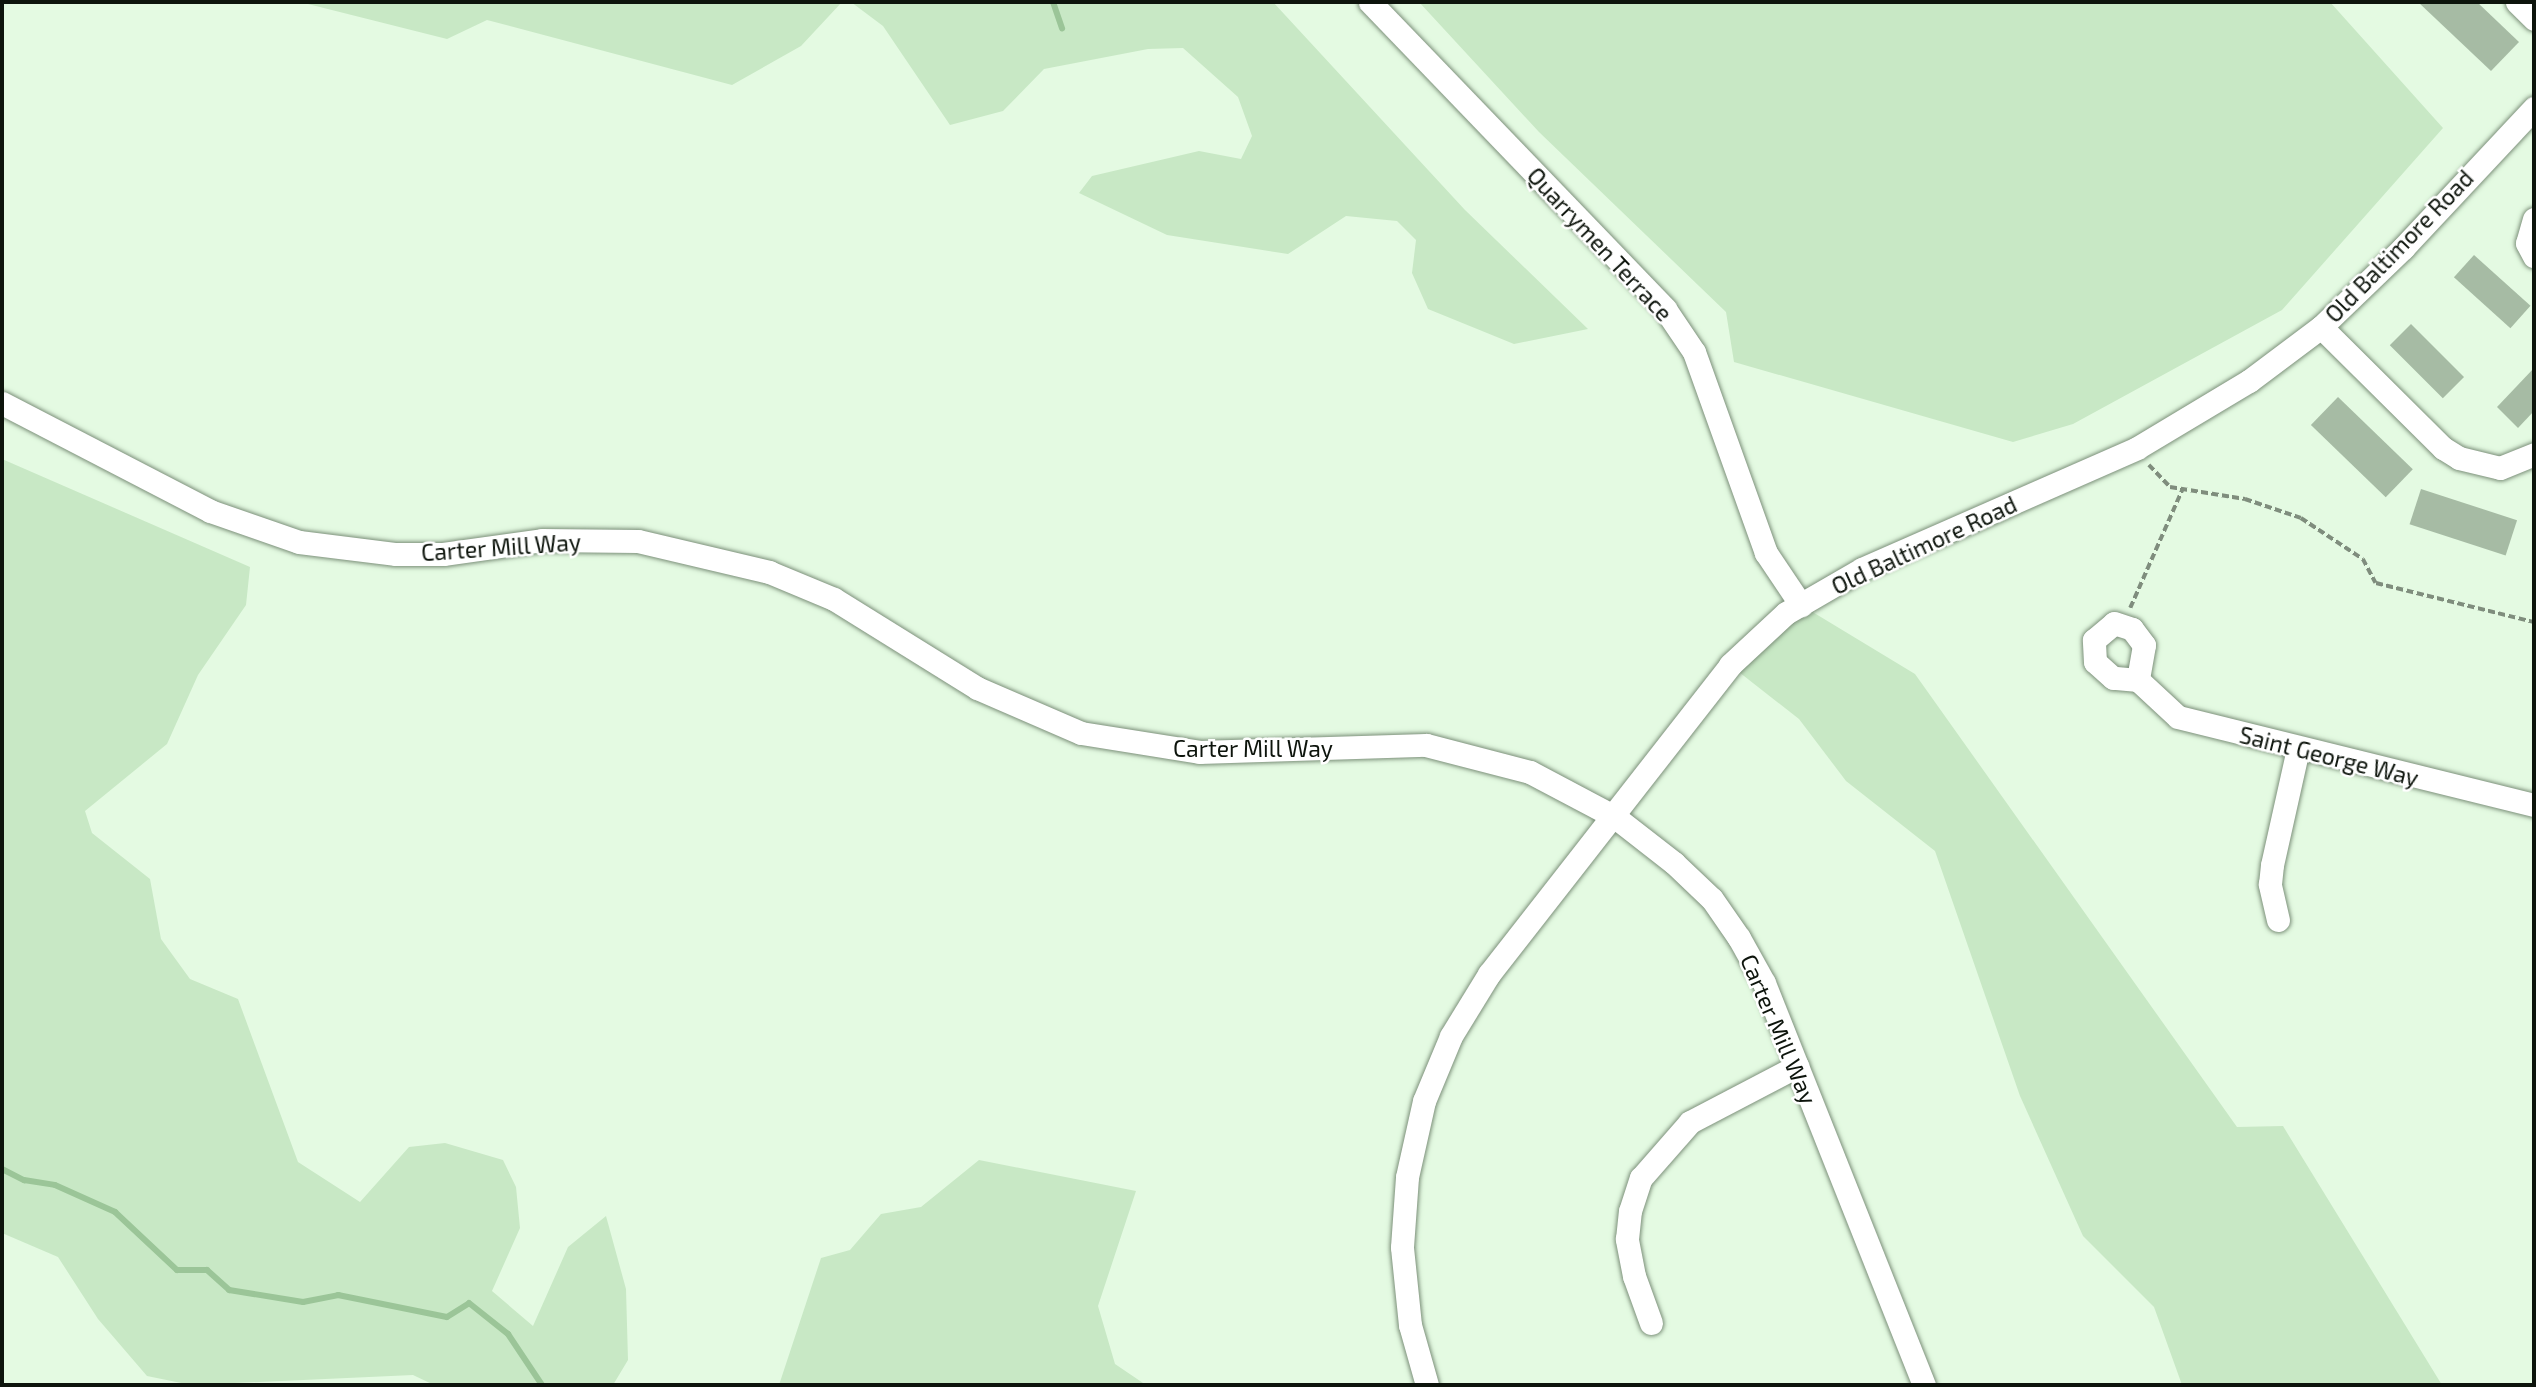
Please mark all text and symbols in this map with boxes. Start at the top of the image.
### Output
street label: Quarrymen Terrace [1522,161,1678,327]
street label: Old Baltimore Road [2319,164,2479,328]
street label: Old Baltimore Road [1827,490,2021,600]
street label: Carter Mill Way [420,528,582,566]
street label: Saint George Way [2236,720,2422,792]
street label: Carter Mill Way [1172,734,1334,762]
street label: Carter Mill Way [1735,949,1823,1109]

